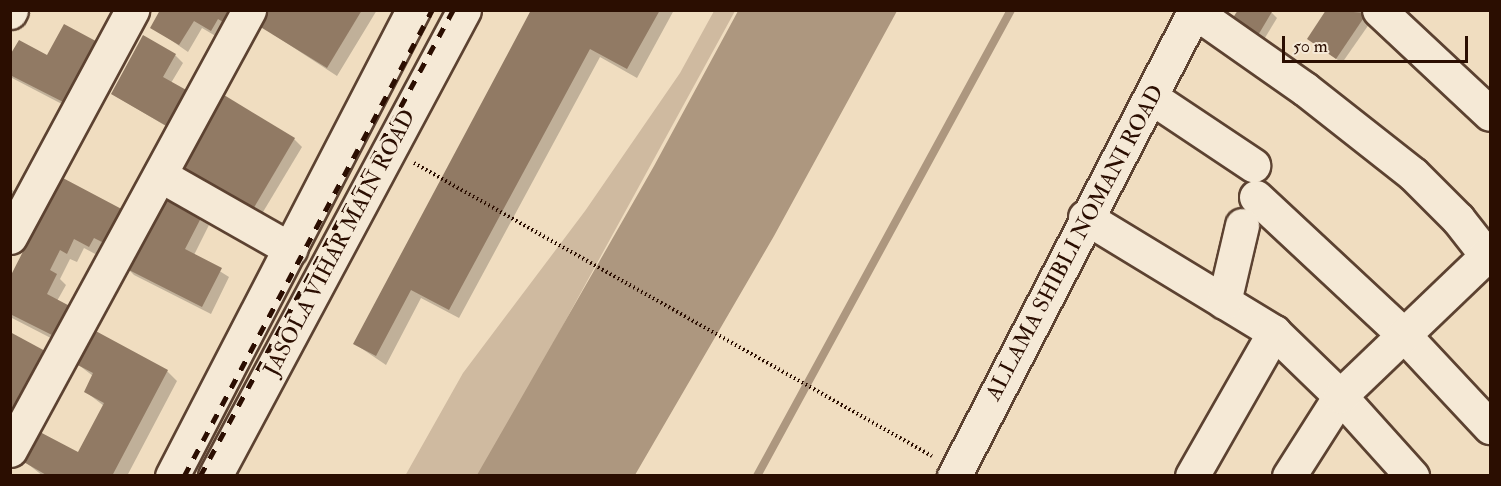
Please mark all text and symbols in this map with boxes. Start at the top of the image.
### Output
scale bar [1285,24,1471,62]
text: 50 m [1293,35,1328,58]
street label: ALLAMA SHIBLI NOMANI ROAD [980,81,1170,405]
street label: JASOLA VIHAR MAIN ROAD [258,105,422,381]

